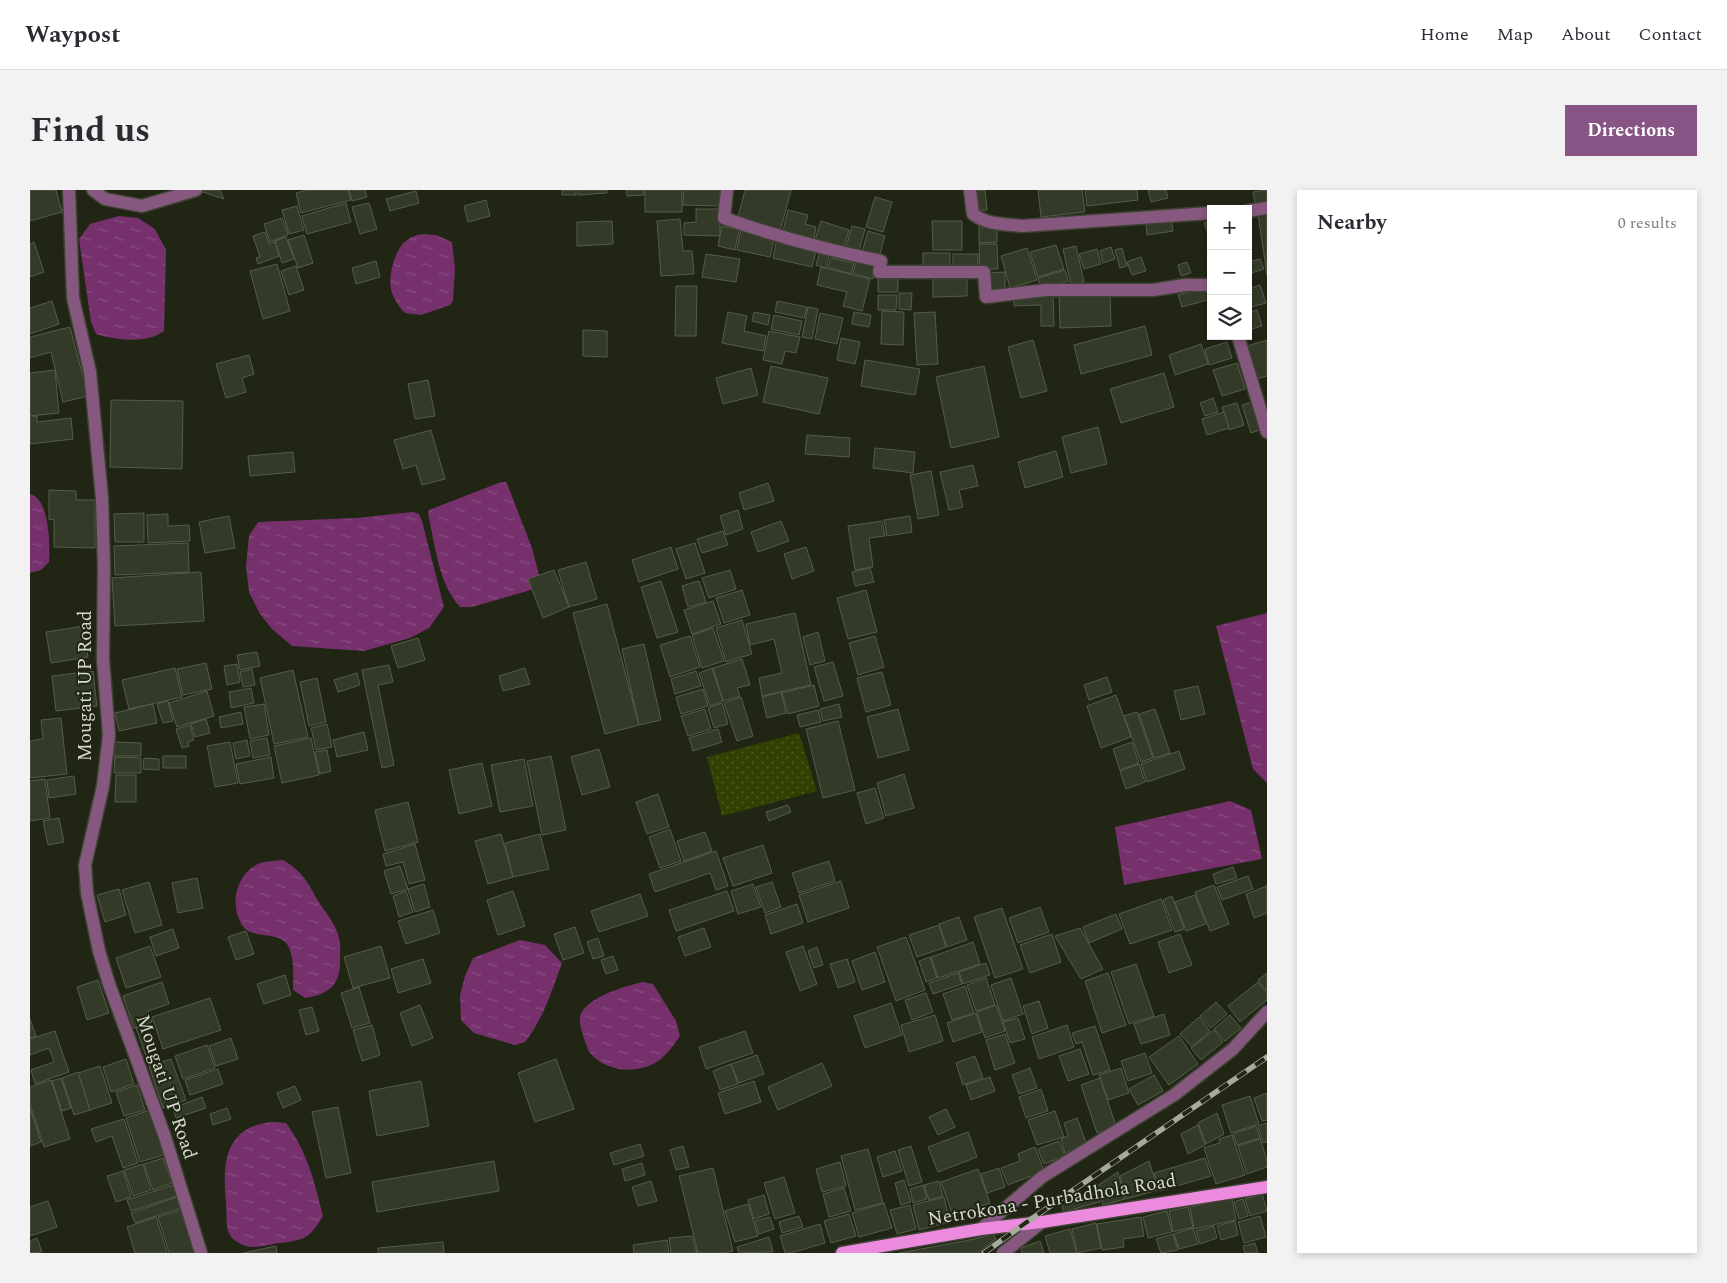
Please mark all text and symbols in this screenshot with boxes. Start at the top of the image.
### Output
text: Waypost [25,17,121,53]
text: Home [1420,21,1469,48]
text: Map [1497,21,1533,48]
text: About [1561,21,1611,48]
text: Contact [1639,21,1702,48]
text: Find us [30,104,150,157]
button: Directions [1565,105,1697,156]
map controls [1207,205,1252,340]
button: + [1207,205,1252,250]
text: Nearby [1317,207,1387,239]
text: 0 results [1618,211,1677,235]
button: − [1207,250,1252,295]
button: layers [1207,295,1252,340]
street label: Mougati UP Road [71,610,100,762]
street label: Mougati UP Road [128,1011,204,1163]
street label: Netrokona - Purbadhola Road [926,1166,1178,1234]

